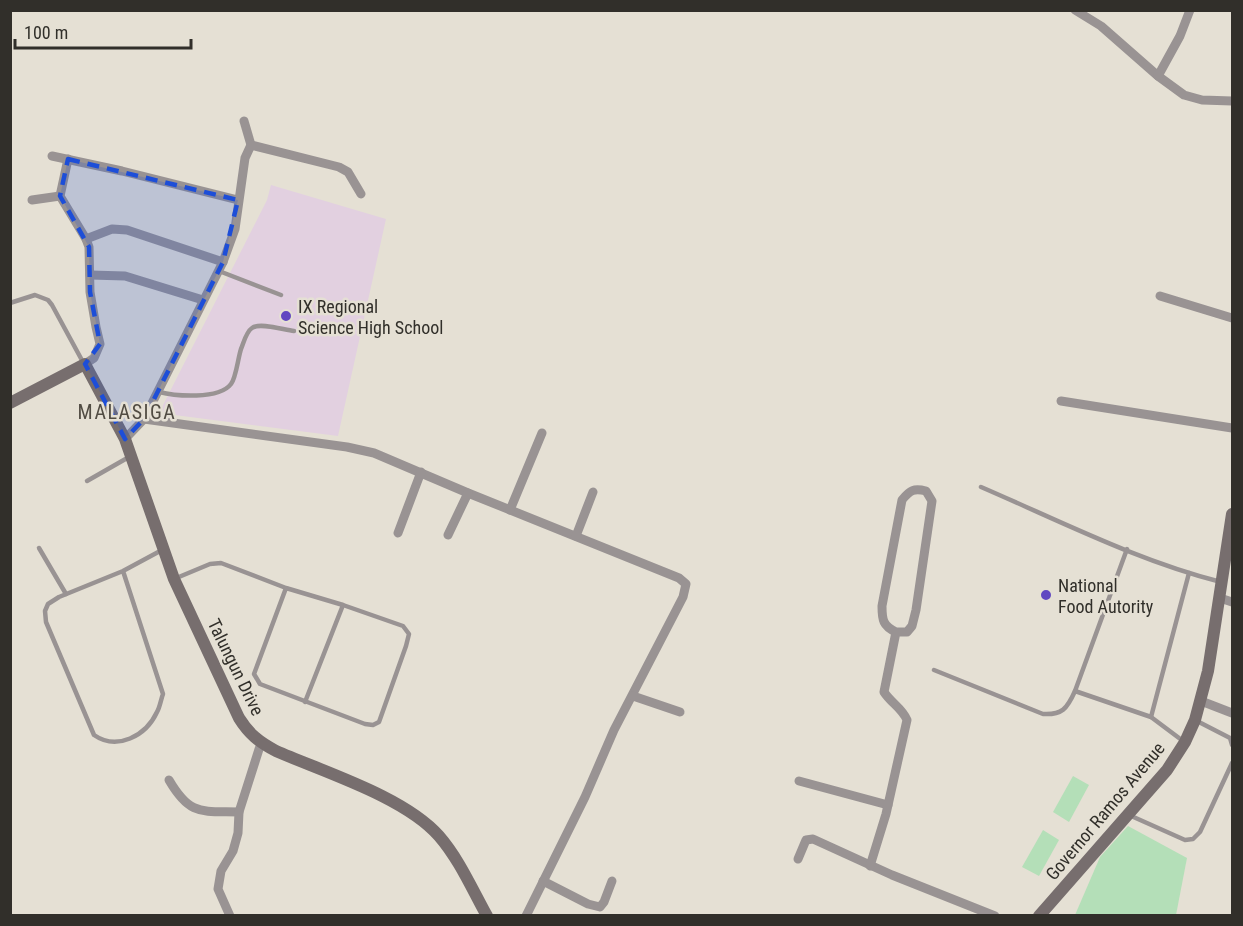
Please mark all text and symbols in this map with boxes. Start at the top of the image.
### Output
scale bar [15,12,190,50]
text: 100 m [24,22,68,43]
place label: IX Regional Science High School [298,296,443,338]
marker: IX Regional Science High School [279,309,293,323]
district label: MALASIGA [78,400,176,424]
place label: National Food Autority [1058,575,1154,617]
marker: National Food Autority [1039,588,1053,602]
street label: Talungun Drive [204,615,268,719]
street label: Governor Ramos Avenue [1041,738,1169,884]

